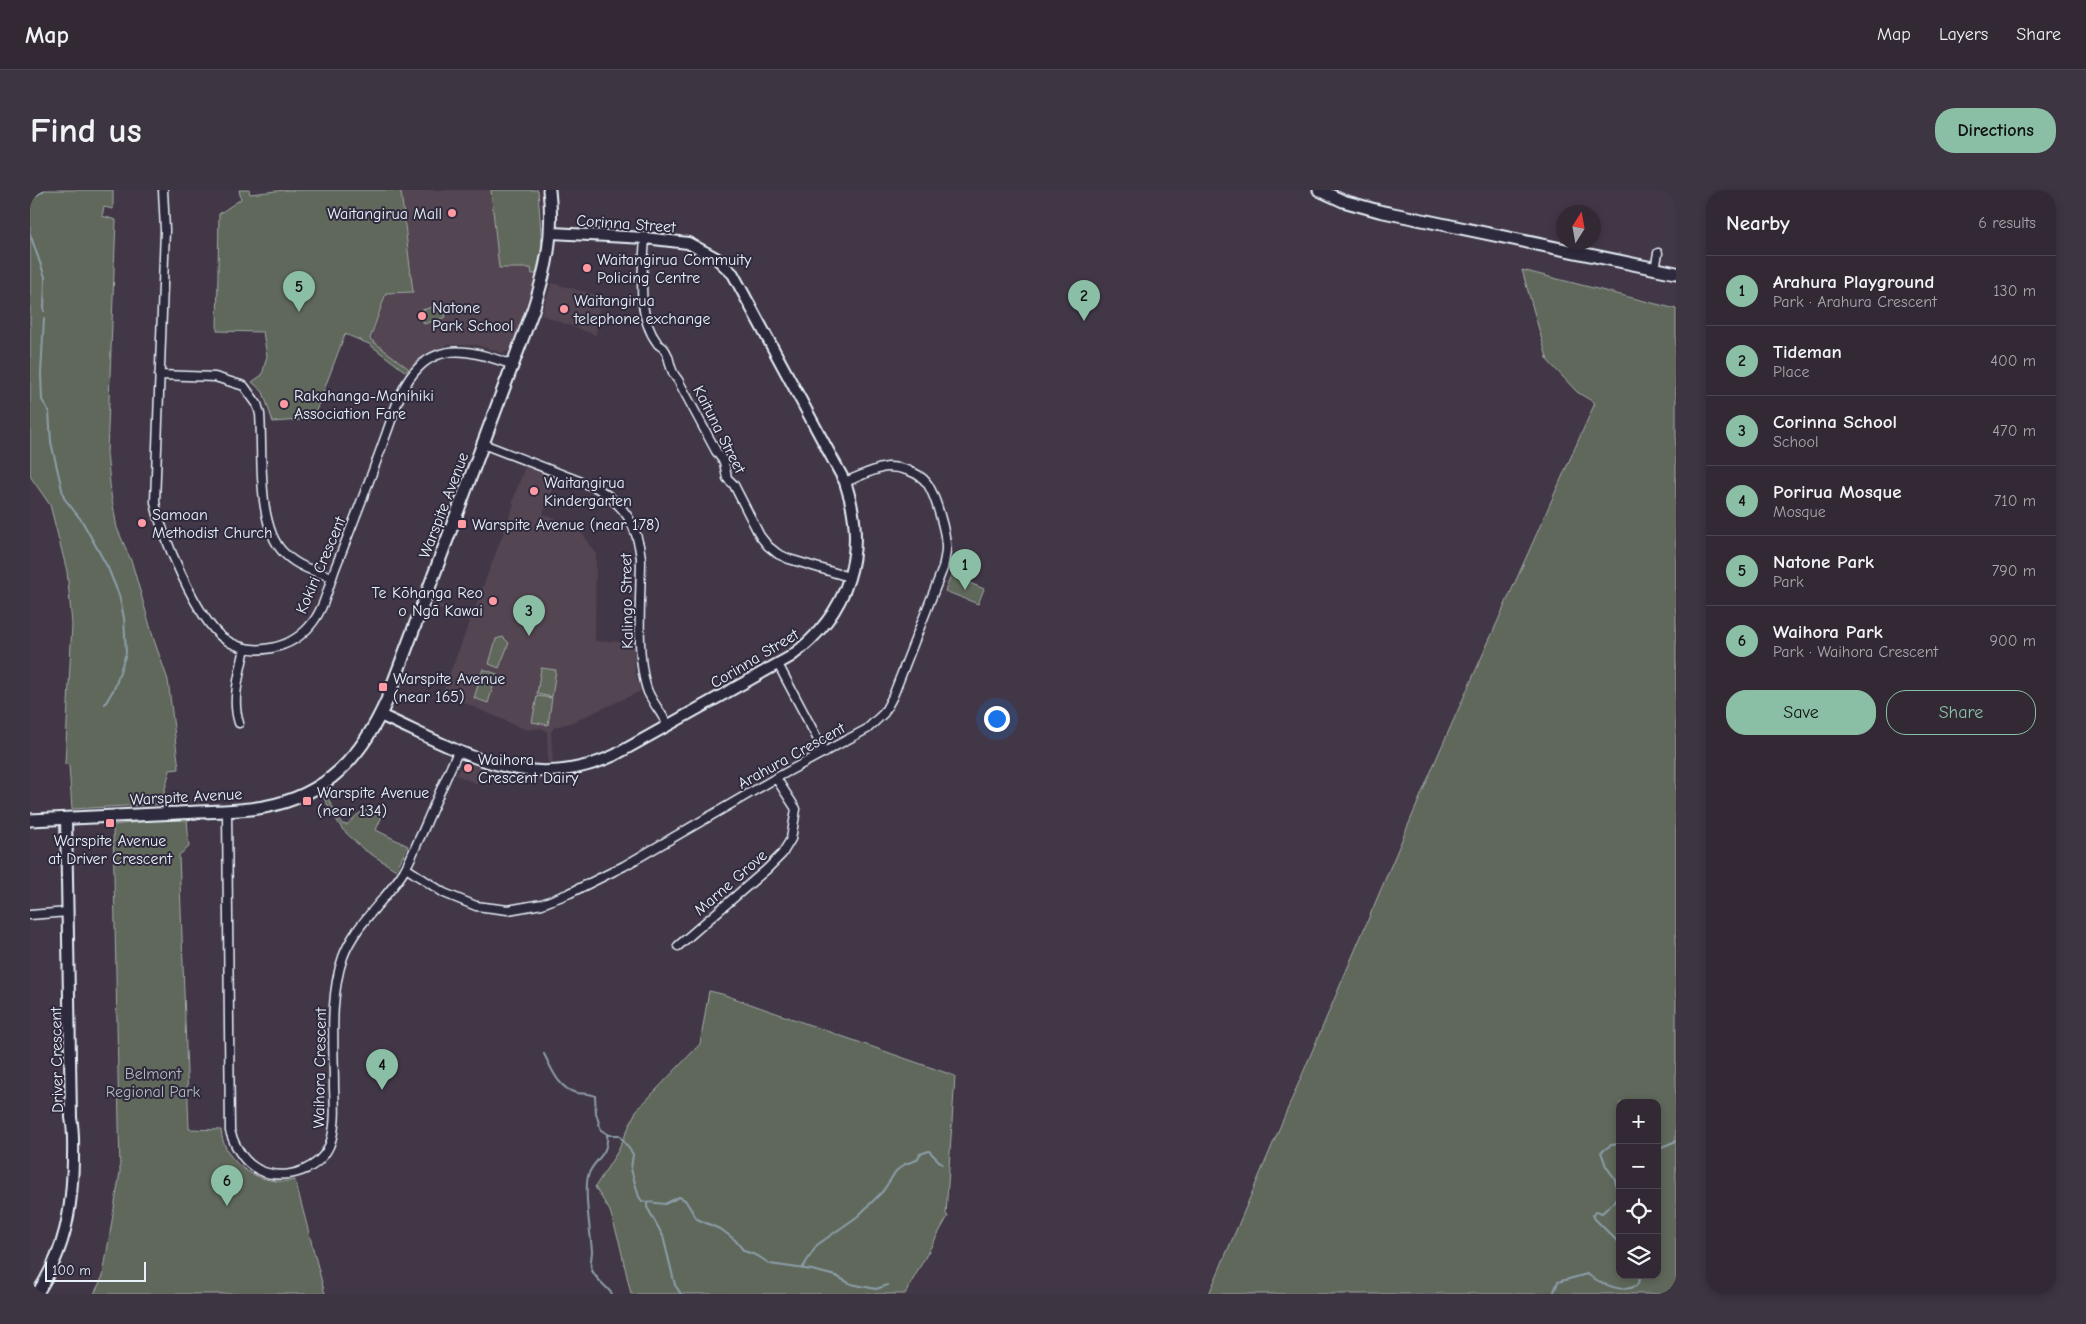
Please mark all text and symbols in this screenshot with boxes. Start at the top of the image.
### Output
text: Map [25,21,69,49]
text: Map [1877,24,1911,45]
text: Layers [1939,24,1988,45]
text: Share [2016,24,2061,45]
button: Directions [1935,108,2056,153]
text: Find us [30,110,142,151]
place label: Waitangirua Mall [327,205,442,223]
north arrow [1556,205,1601,250]
marker: Waitangirua Mall [446,207,458,219]
text: Nearby [1726,211,1790,235]
street label: Corinna Street [576,212,677,236]
text: 6 results [1978,214,2036,232]
place label: Waitangirua Commuity Policing Centre [597,251,752,287]
marker: Waitangirua Commuity Policing Centre [581,262,593,274]
pin: 5 [283,271,315,312]
text: Arahura Playground [1773,271,1934,293]
pin: 2 [1068,280,1100,321]
text: 1 [1739,282,1745,300]
text: 130 m [1993,282,2036,300]
place label: Waitangirua telephone exchange [573,292,711,328]
text: Park · Arahura Crescent [1773,293,1937,311]
place label: Natone Park School [432,299,514,335]
marker: Waitangirua telephone exchange [558,303,570,315]
marker: Natone Park School [416,310,428,322]
text: Tideman [1773,341,1842,363]
text: 2 [1738,352,1746,370]
text: 400 m [1990,352,2036,370]
text: Place [1773,363,1809,381]
street label: Kaituna Street [689,383,749,477]
place label: Rakahanga-Manihiki Association Fare [294,387,434,423]
marker: Rakahanga-Manihiki Association Fare [278,398,290,410]
text: Corinna School [1773,411,1897,433]
text: 3 [1738,422,1746,440]
text: 470 m [1992,422,2036,440]
text: School [1773,433,1819,451]
street label: Warspite Avenue [415,450,472,561]
place label: Waitangirua Kindergarten [544,474,632,510]
text: Porirua Mosque [1773,481,1902,503]
marker: Waitangirua Kindergarten [528,485,540,497]
text: 4 [1738,492,1746,510]
text: 710 m [1994,492,2036,510]
text: Mosque [1773,503,1826,521]
place label: Samoan Methodist Church [152,506,272,542]
street label: Kokiri Crescent [292,514,350,617]
place label: Warspite Avenue (near 178) [472,516,660,534]
marker: Samoan Methodist Church [136,517,148,529]
marker: Warspite Avenue (near 178) [456,518,468,530]
pin: 1 [949,549,981,590]
text: Natone Park [1773,551,1874,573]
street label: Kalingo Street [617,553,637,649]
text: 5 [1738,562,1746,580]
text: 790 m [1992,562,2036,580]
text: Park [1773,573,1804,591]
place label: Te Kōhanga Reo o Ngā Kawai [372,584,483,620]
marker: Te Kōhanga Reo o Ngā Kawai [487,595,499,607]
pin: 3 [513,595,545,636]
text: Waihora Park [1773,621,1883,643]
street label: Corinna Street [707,625,802,692]
text: 6 [1738,632,1746,650]
text: 900 m [1989,632,2036,650]
text: Park · Waihora Crescent [1773,643,1938,661]
place label: Warspite Avenue (near 165) [393,670,505,706]
marker: Warspite Avenue (near 165) [377,681,389,693]
button: Save [1726,690,1876,735]
button: Share [1886,690,2036,735]
your location [984,706,1010,732]
street label: Arahura Crescent [735,719,849,793]
place label: Waihora Crescent Dairy [478,751,579,787]
marker: Waihora Crescent Dairy [462,762,474,774]
place label: Warspite Avenue (near 134) [317,784,429,820]
street label: Warspite Avenue [129,785,243,809]
marker: Warspite Avenue (near 134) [301,795,313,807]
marker: Warspite Avenue at Driver Crescent [104,817,116,829]
place label: Warspite Avenue at Driver Crescent [48,832,172,868]
street label: Marne Grove [691,846,771,919]
street label: Driver Crescent [47,1007,67,1113]
street label: Waihora Crescent [310,1007,330,1129]
pin: 4 [366,1049,398,1090]
park label: Belmont Regional Park [106,1065,201,1101]
map controls [1616,1099,1661,1279]
button: + [1616,1099,1661,1144]
button: − [1616,1144,1661,1189]
pin: 6 [211,1165,243,1206]
button: locate [1616,1189,1661,1234]
button: layers [1616,1234,1661,1279]
scale bar [45,1259,146,1282]
text: 100 m [52,1262,91,1279]

